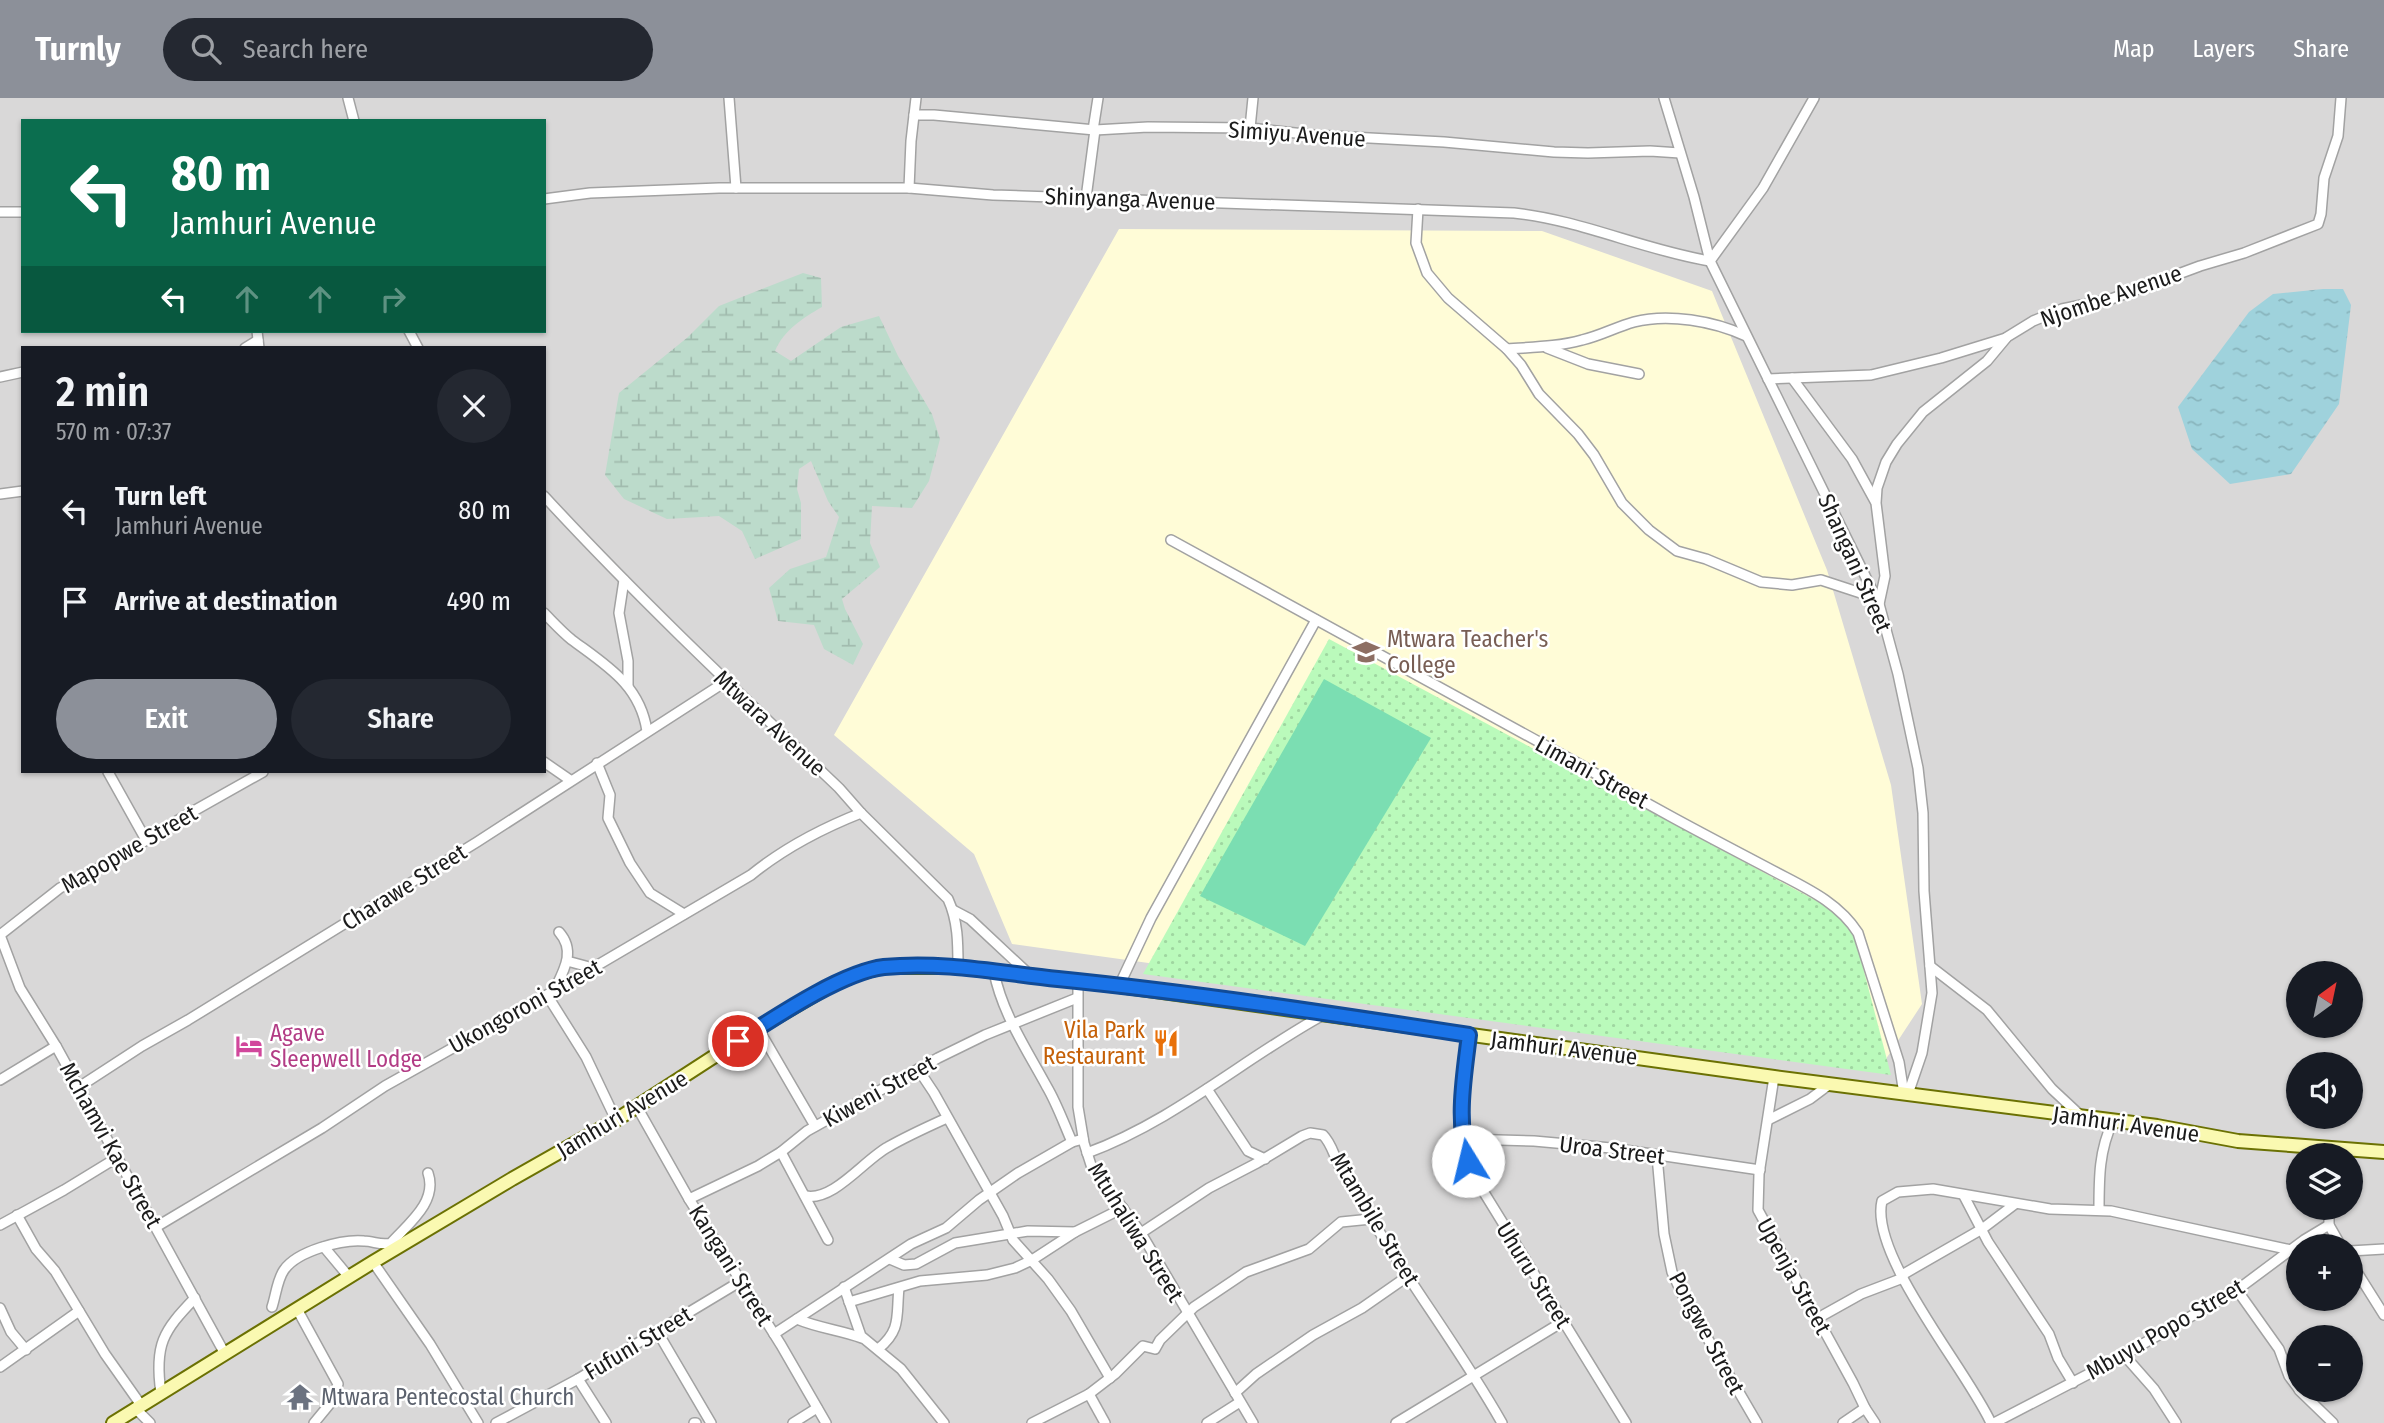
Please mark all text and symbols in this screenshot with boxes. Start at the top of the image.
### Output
search box [163,18,653,81]
text: Turnly [35,29,121,69]
icon: search [187,30,225,68]
text: Search here [243,34,368,65]
text: Map [2113,35,2155,63]
text: Layers [2193,35,2255,63]
text: Share [2293,35,2349,63]
street label: Simiyu Avenue [1227,115,1367,153]
text: 80 m [171,144,271,203]
icon: left [56,147,147,238]
street label: Shinyanga Avenue [1044,182,1216,216]
text: Jamhuri Avenue [171,204,377,242]
street label: Njombe Avenue [2037,259,2185,333]
icon: left [155,280,193,318]
icon: ahead [228,280,266,318]
icon: ahead [301,280,339,318]
icon: right [374,280,412,318]
text: 2 min [56,367,149,417]
button: close [437,369,511,443]
text: 570 m · 07:37 [56,418,171,446]
text: Turn left [115,481,207,512]
street label: Shangani Street [1812,489,1898,637]
icon: left [56,492,94,530]
text: 80 m [458,495,511,526]
text: Jamhuri Avenue [115,512,263,540]
icon: arrive [56,583,94,621]
text: Arrive at destination [115,586,338,617]
text: 490 m [447,586,511,617]
place label: Mtwara Teacher's College [1387,625,1549,679]
school or university icon: Mtwara Teacher's College [1351,637,1381,667]
street label: Mtwara Avenue [708,664,832,782]
button: Exit [56,679,277,759]
button: Share [291,679,511,759]
street label: Limani Street [1531,729,1654,815]
street label: Mapopwe Street [56,798,202,899]
street label: Charawe Street [336,837,472,936]
street label: Ukongoroni Street [444,952,607,1059]
north arrow [2286,961,2362,1038]
map controls [2286,961,2363,1402]
pin [708,1011,768,1071]
place label: Vila Park Restaurant [1043,1016,1145,1070]
place label: Agave Sleepwell Lodge [270,1019,422,1073]
icon: arrive [719,1022,757,1060]
street label: Jamhuri Avenue [1489,1025,1639,1071]
restaurant icon: Vila Park Restaurant [1151,1028,1181,1058]
hotel icon: Agave Sleepwell Lodge [234,1031,264,1061]
street label: Kiweni Street [818,1048,941,1133]
button: sound [2286,1052,2363,1129]
street label: Mchamvi Kae Street [54,1057,168,1233]
street label: Jamhuri Avenue [551,1064,693,1164]
street label: Jamhuri Avenue [2051,1100,2201,1148]
position arrow [1431,1124,1505,1198]
street label: Uroa Street [1558,1130,1667,1170]
button: layers [2286,1143,2363,1220]
street label: Mtambile Street [1324,1148,1426,1291]
street label: Mtuhaliwa Street [1082,1157,1190,1307]
street label: Kangani Street [683,1200,779,1331]
street label: Upenja Street [1751,1213,1838,1339]
street label: Uhuru Street [1490,1217,1578,1334]
button: + [2286,1234,2363,1311]
street label: Pongwe Street [1663,1267,1751,1399]
street label: Mbuyu Popo Street [2081,1272,2250,1386]
street label: Fufuni Street [579,1300,697,1386]
button: − [2286,1325,2363,1402]
temple icon: Mtwara Pentecostal Church [285,1382,315,1412]
place label: Mtwara Pentecostal Church [321,1383,574,1411]

